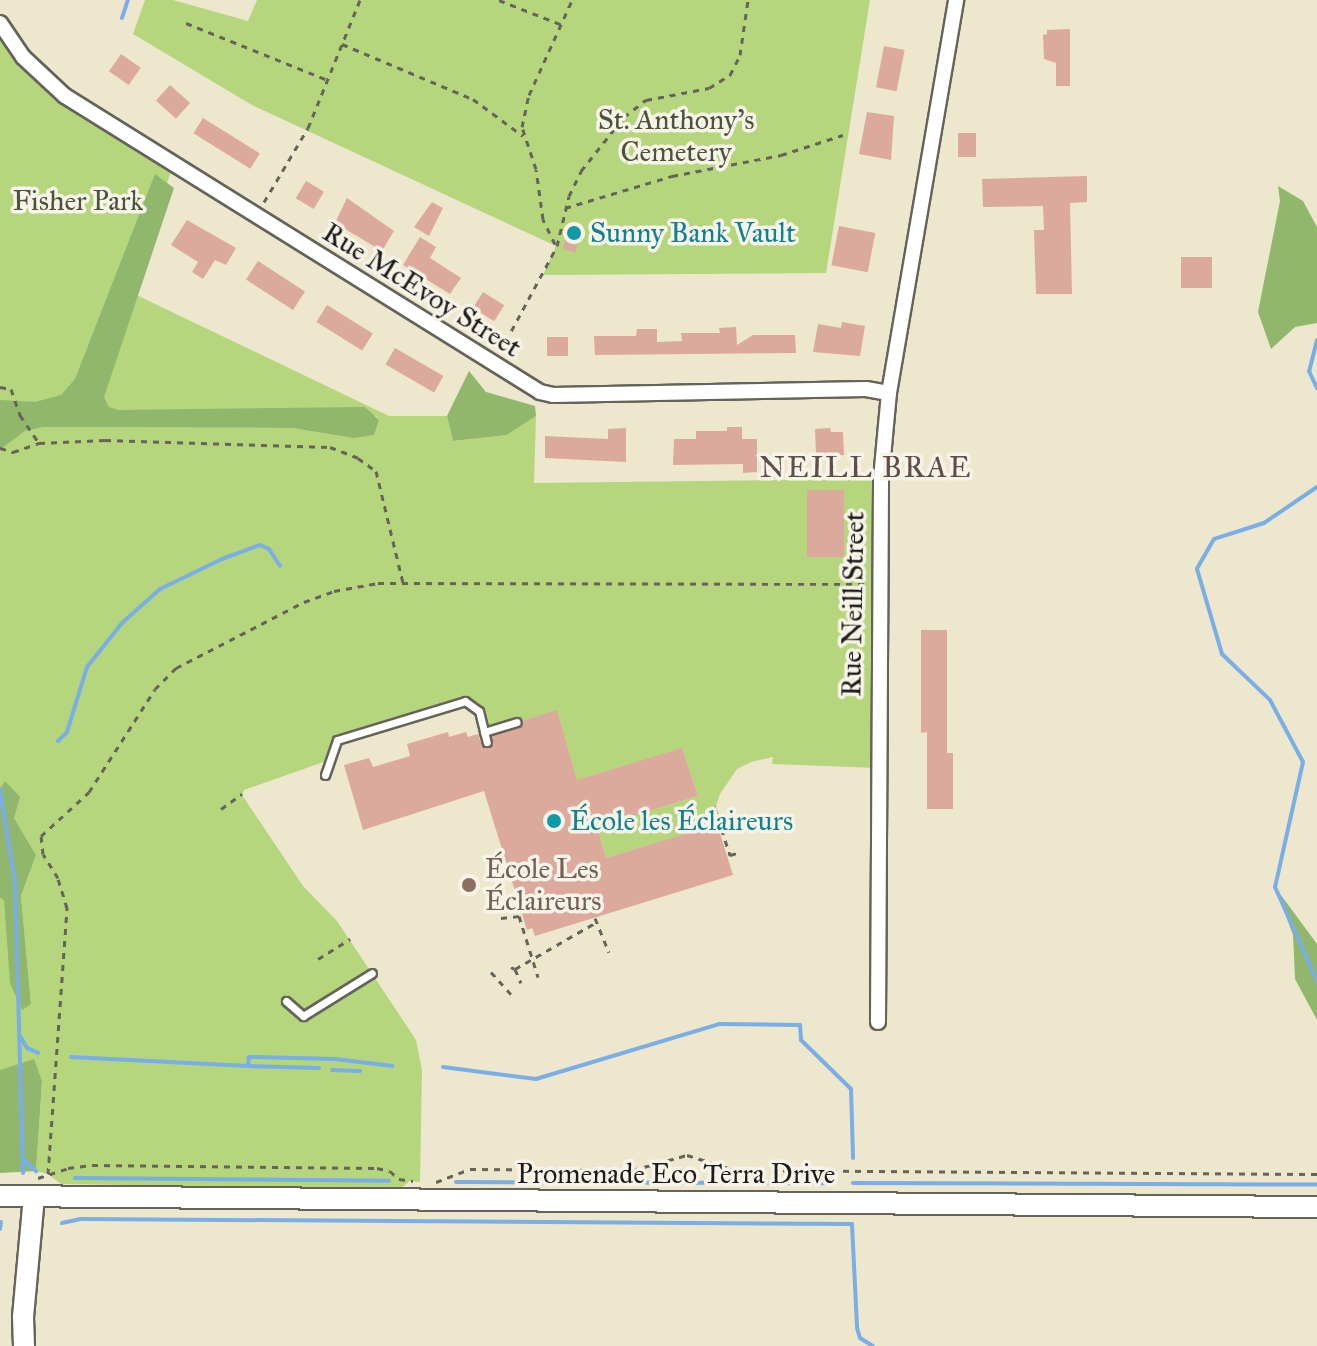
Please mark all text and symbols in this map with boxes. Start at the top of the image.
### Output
park label: St. Anthony’s Cemetery [598,103,754,169]
park label: Fisher Park [13,184,143,218]
street label: Rue McEvoy Street [317,215,527,365]
place label: Sunny Bank Vault [590,216,796,250]
marker: Sunny Bank Vault [565,224,583,242]
district label: NEILL BRAE [759,449,973,485]
street label: Rue Neill Street [835,511,871,697]
place label: École les Éclaireurs [570,804,793,838]
marker: École les Éclaireurs [545,812,563,830]
place label: École Les Éclaireurs [485,852,602,918]
marker: École Les Éclaireurs [460,876,478,894]
street label: Promenade Eco Terra Drive [517,1157,835,1191]

